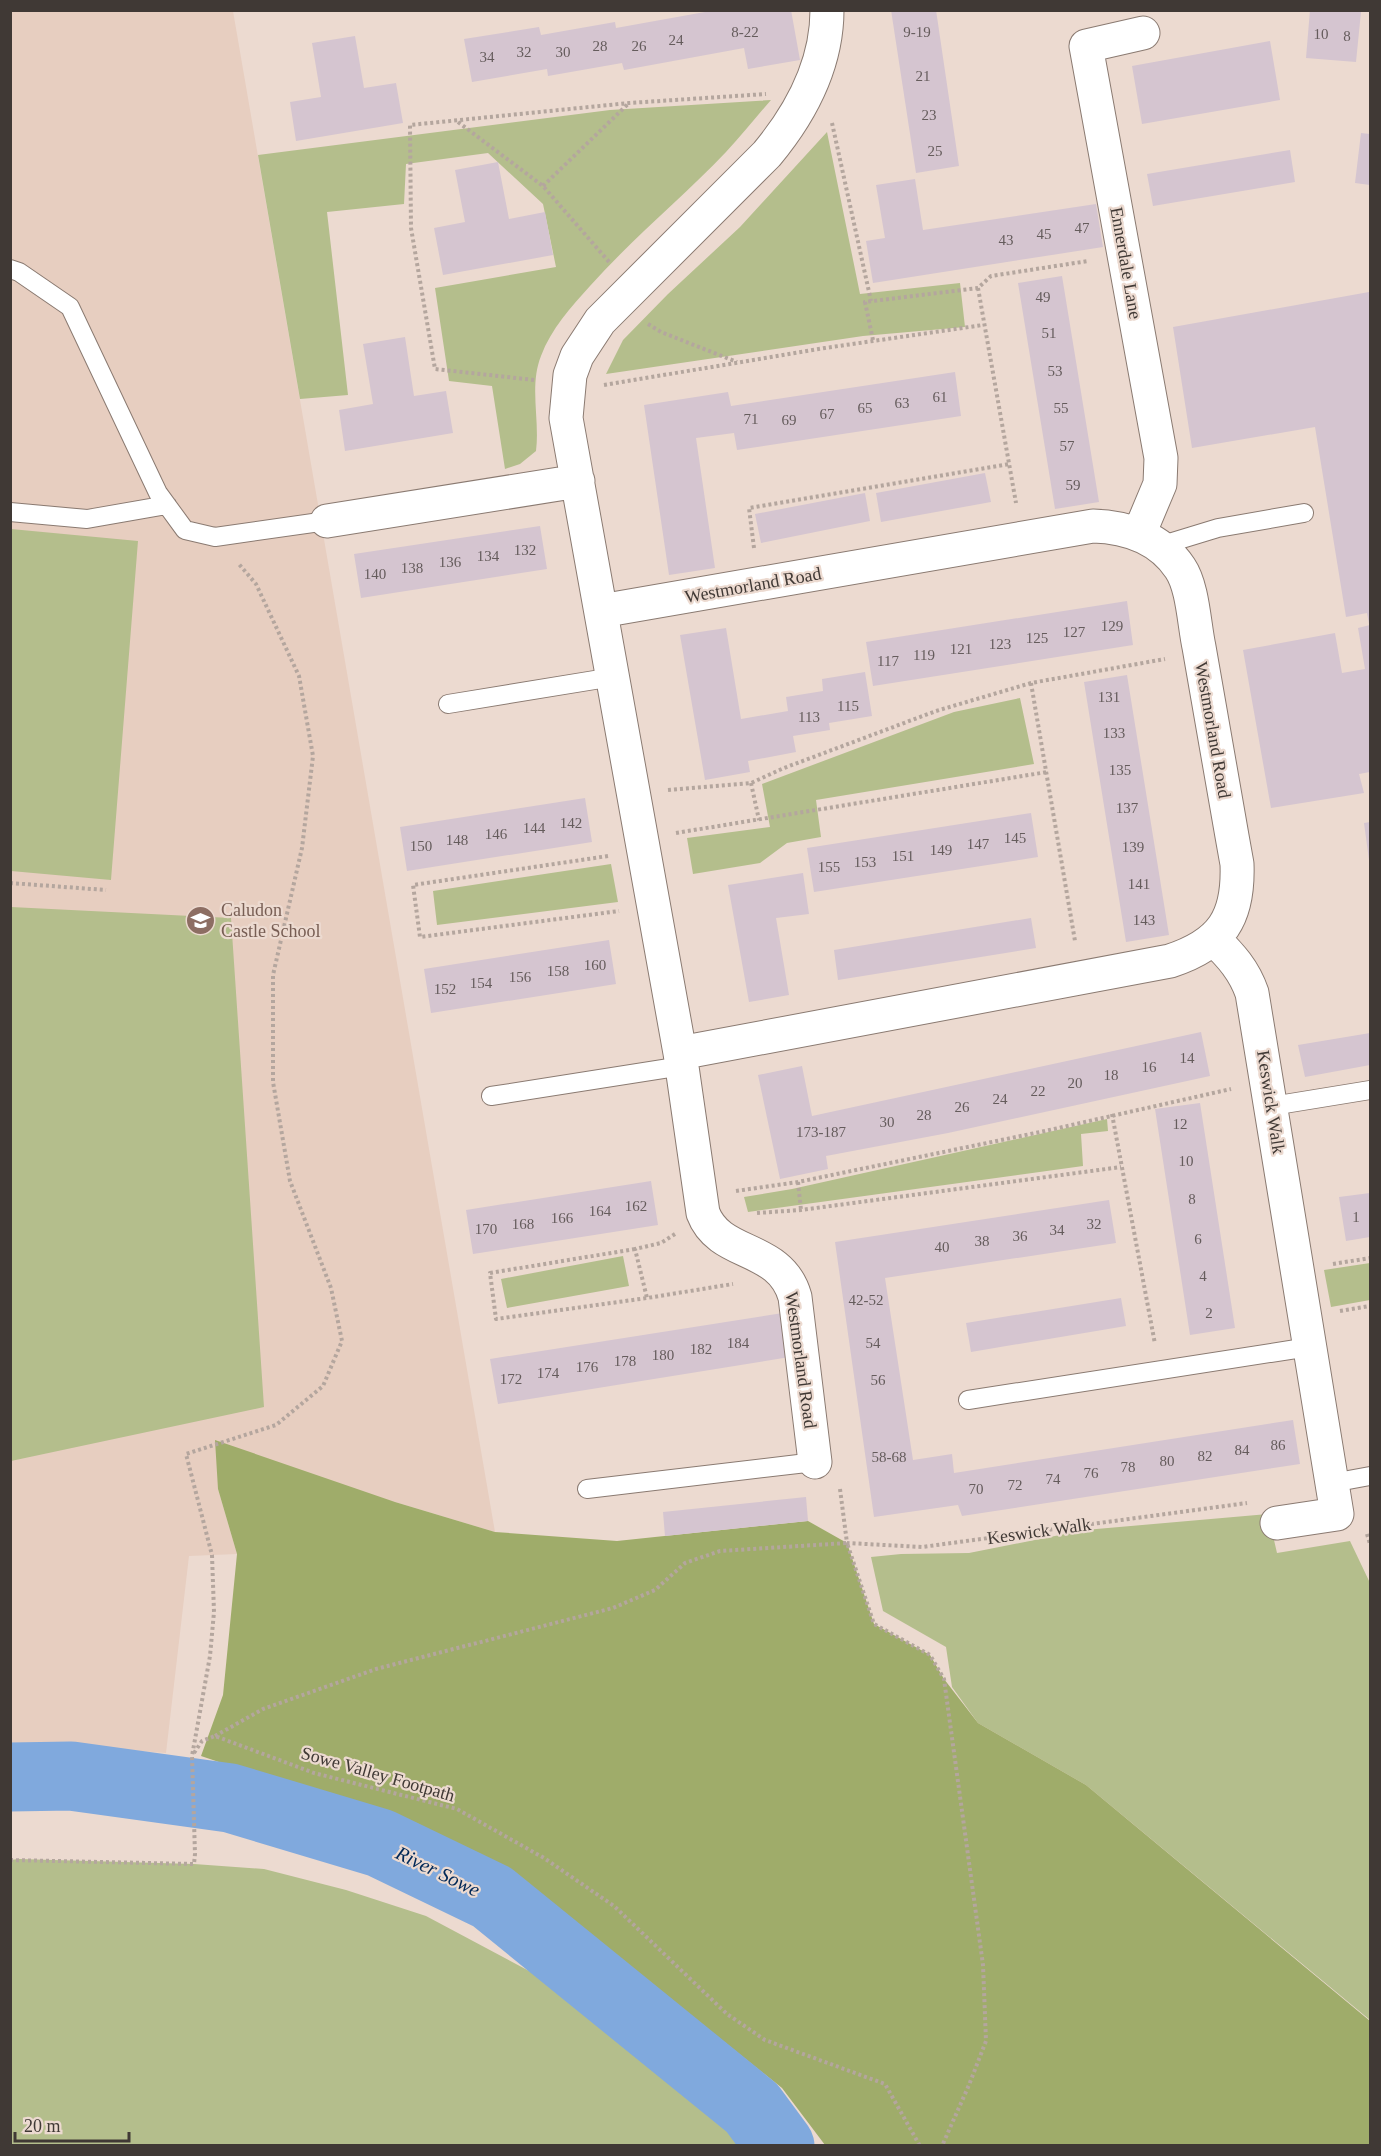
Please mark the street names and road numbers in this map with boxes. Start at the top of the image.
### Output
street label: Ennerdale Lane [1106,205,1146,321]
street label: Westmorland Road [683,563,823,607]
street label: Westmorland Road [1191,660,1235,800]
street label: Keswick Walk [1253,1049,1289,1155]
street label: Westmorland Road [781,1290,821,1430]
street label: Keswick Walk [986,1514,1092,1548]
street label: Sowe Valley Footpath [299,1743,457,1805]

